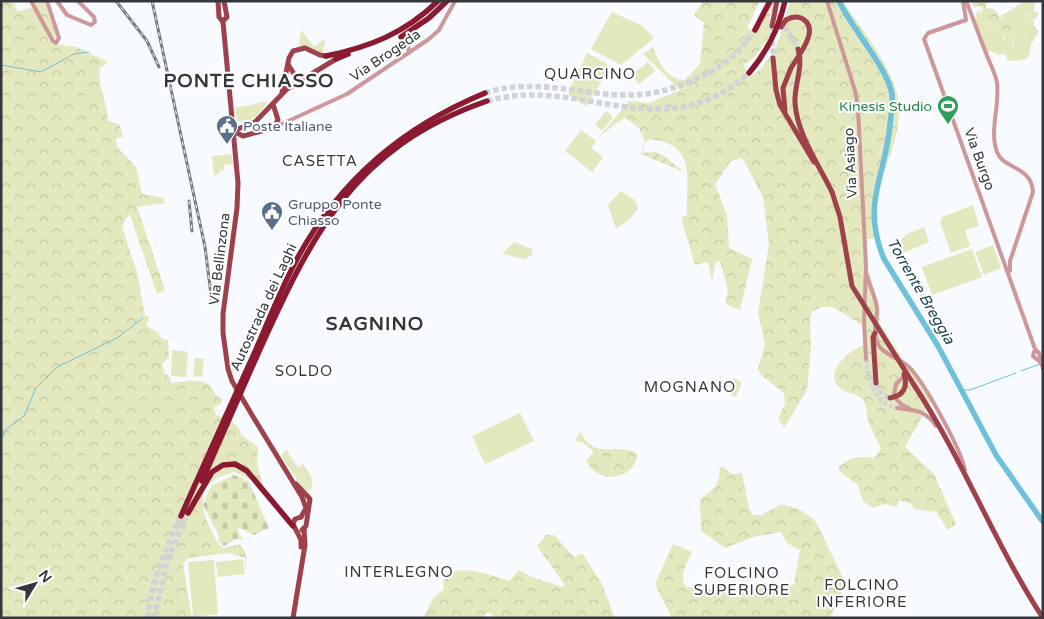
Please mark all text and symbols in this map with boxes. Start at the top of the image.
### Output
street label: Via Brogeda [347,26,424,85]
district label: QUARCINO [544,65,636,83]
district label: PONTE CHIASSO [163,70,335,92]
sports icon: Kinesis Studio [936,94,960,125]
place label: Kinesis Studio [839,98,932,115]
public building icon: Poste Italiane [215,114,239,145]
place label: Poste Italiane [243,118,333,135]
street label: Via Burgo [960,126,999,193]
street label: Via Asiago [840,127,861,199]
district label: CASETTA [282,152,358,170]
place label: Gruppo Ponte Chiasso [288,196,382,229]
public building icon: Gruppo Ponte Chiasso [260,200,284,231]
street label: Via Bellinzona [205,212,234,306]
water label: Torrente Breggia [883,235,959,348]
street label: Autostrada dei Laghi [226,241,300,374]
district label: SAGNINO [326,313,424,335]
district label: SOLDO [275,362,333,380]
district label: MOGNANO [644,378,736,396]
north arrow [10,559,60,609]
district label: INTERLEGNO [344,563,454,581]
district label: FOLCINO SUPERIORE [694,564,790,599]
text: N [35,567,55,586]
district label: FOLCINO INFERIORE [816,576,908,611]

